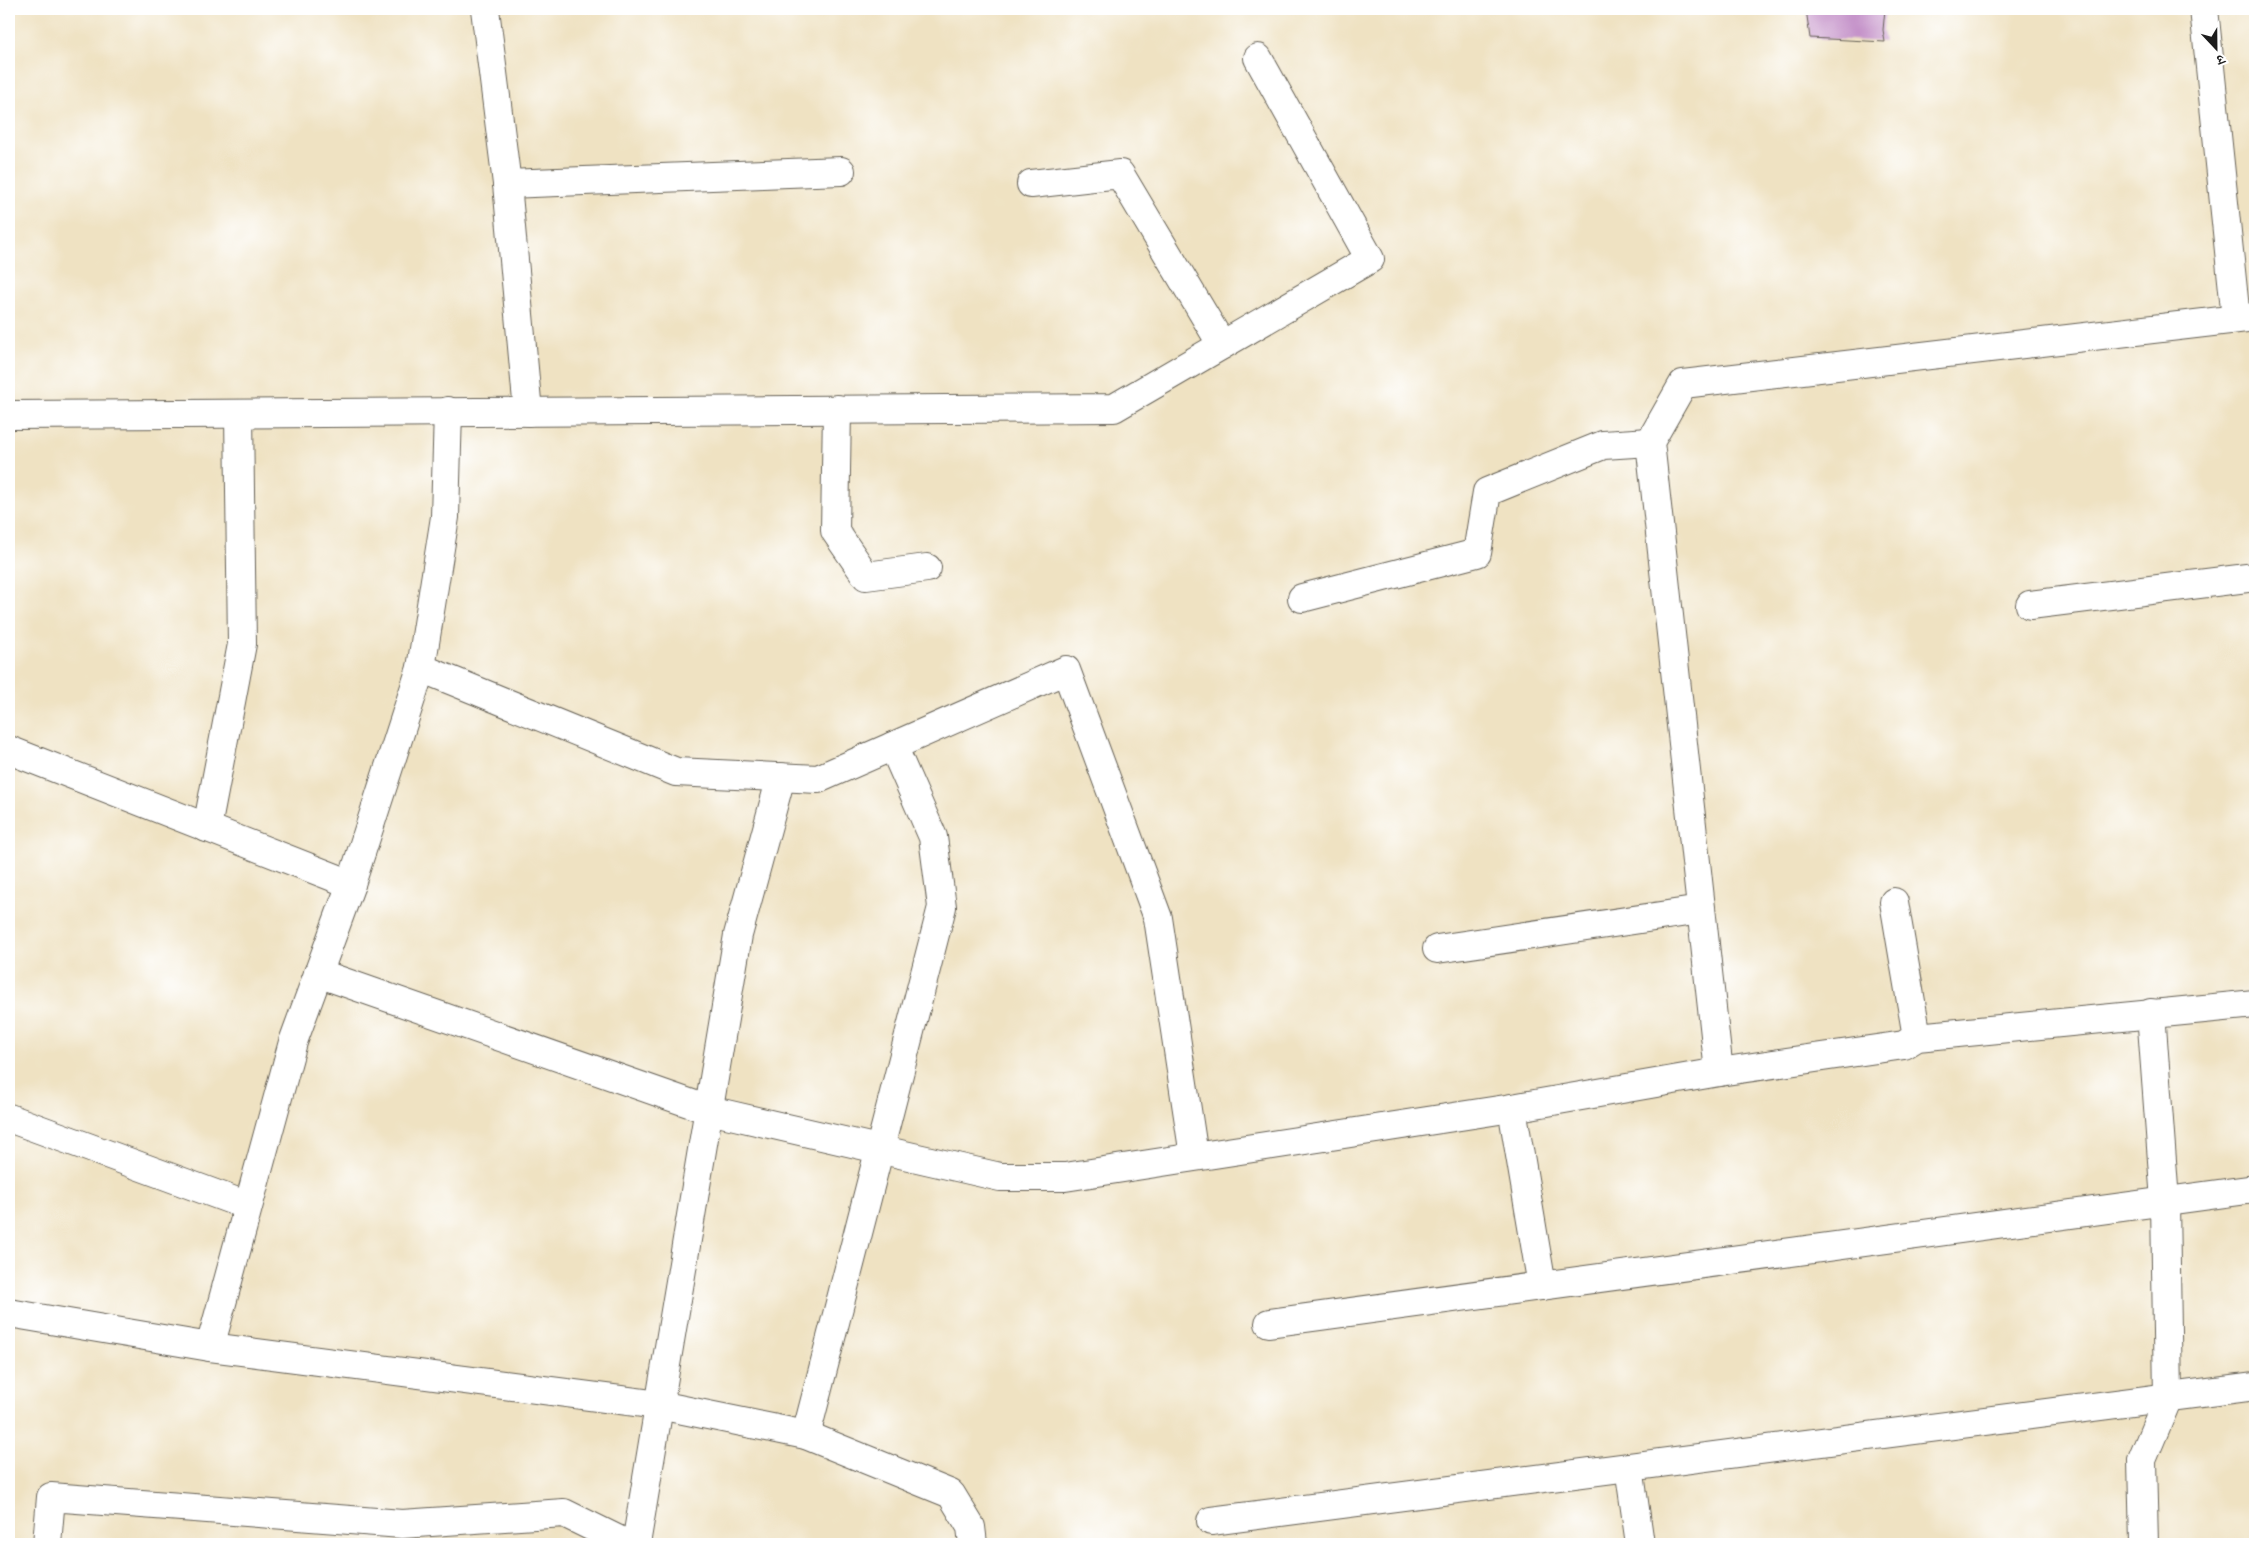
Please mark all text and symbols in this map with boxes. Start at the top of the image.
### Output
north arrow [2192,22,2242,72]
text: उ [2213,49,2229,71]

